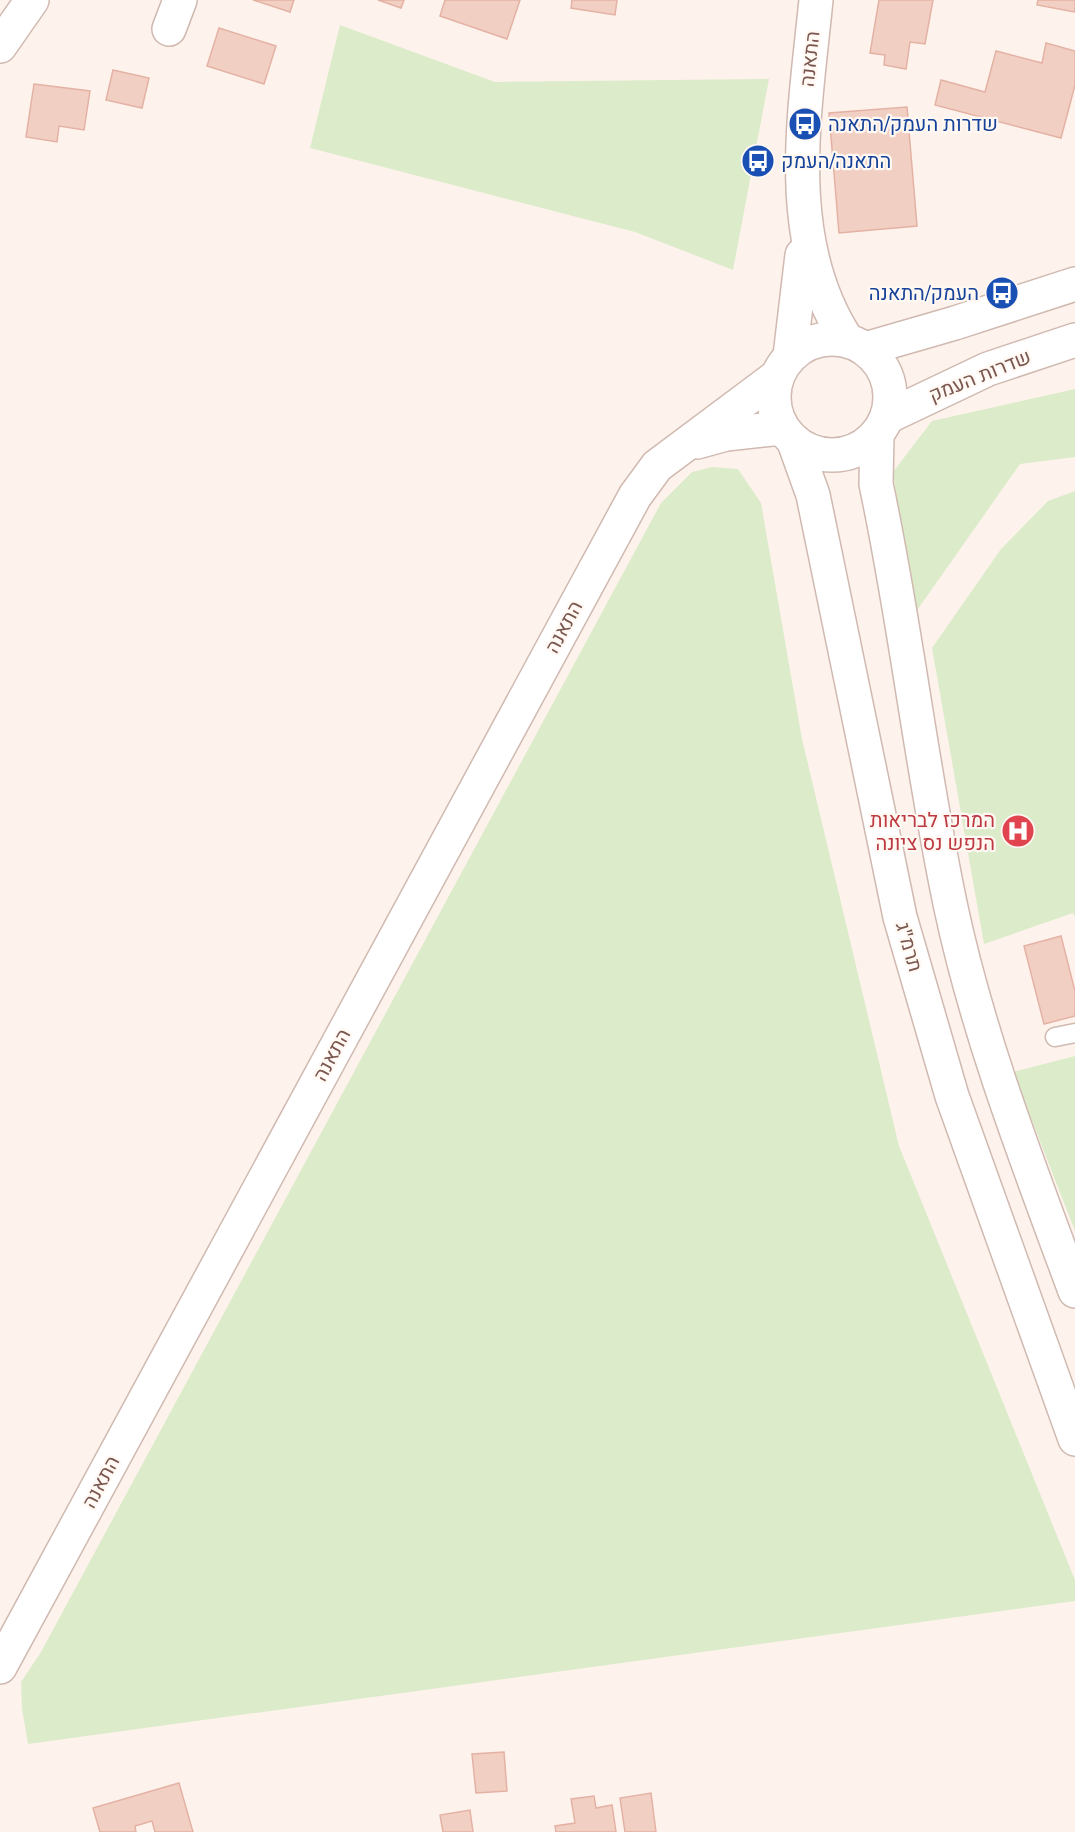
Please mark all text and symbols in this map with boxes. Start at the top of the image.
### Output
street label: התאנה [794,30,826,88]
bus stop icon: שדרות העמק/התאנה [787,106,823,142]
place label: שדרות העמק/התאנה [828,111,998,138]
bus stop icon: התאנה/העמק [740,143,776,179]
place label: התאנה/העמק [781,148,891,175]
bus stop icon: העמק/התאנה [984,275,1020,311]
place label: העמק/התאנה [869,280,979,307]
street label: שדרות העמק [925,343,1035,409]
street label: התאנה [539,596,589,658]
place label: המרכז לבריאות הנפש נס ציונה [870,807,995,857]
hospital icon: המרכז לבריאות הנפש נס ציונה [1000,813,1036,849]
street label: תרמ"ג [889,919,929,975]
street label: התאנה [307,1024,357,1086]
street label: התאנה [76,1451,126,1513]

